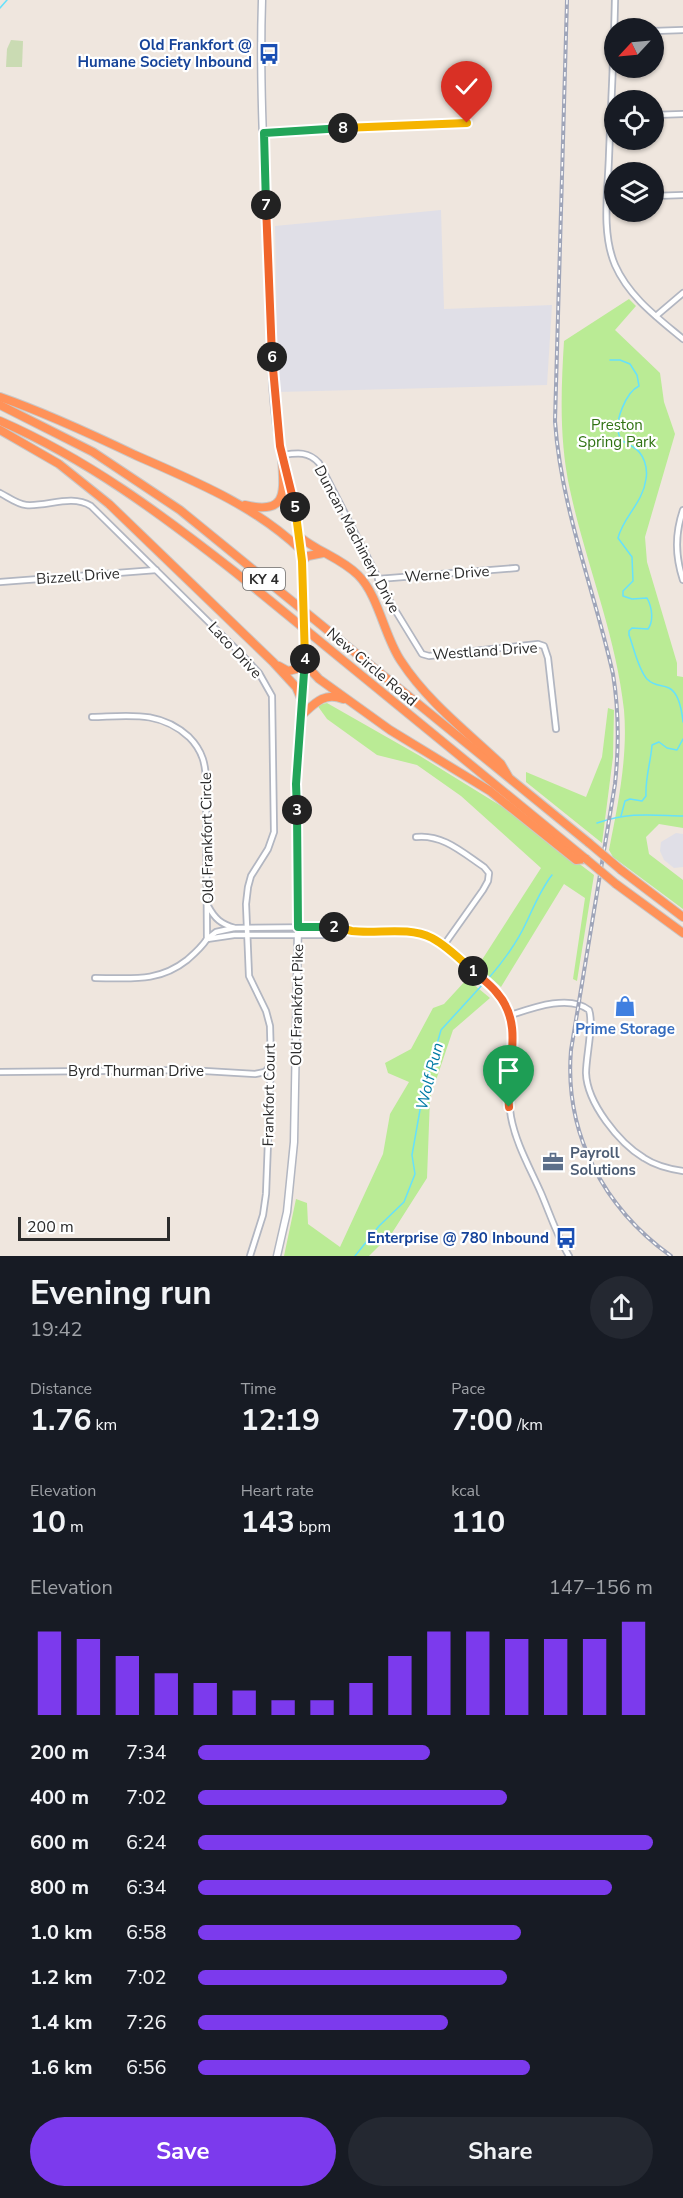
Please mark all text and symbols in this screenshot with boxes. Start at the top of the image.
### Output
north arrow [604,18,664,78]
map controls [604,18,664,222]
place label: Old Frankfort @ Humane Society Inbound [77,35,252,72]
bus stop icon: Old Frankfort @ Humane Society Inbound [257,42,281,66]
pin [441,61,492,123]
icon: check [450,70,483,103]
button: locate [604,90,664,150]
pin: 8 [328,113,358,143]
text: 8 [338,117,348,139]
button: layers [604,162,664,222]
pin: 7 [251,190,281,220]
text: 7 [261,194,271,216]
pin: 6 [257,342,287,372]
text: 6 [267,346,277,368]
park label: Preston Spring Park [578,415,656,452]
street label: Duncan Machinery Drive [310,462,404,616]
pin: 5 [280,492,310,522]
text: 5 [290,496,300,518]
street label: Werne Drive [404,561,490,587]
street label: Bizzell Drive [36,563,120,589]
road number: KY 4 [243,568,285,590]
street label: Laco Drive [204,617,266,683]
street label: New Circle Road [323,623,421,711]
street label: Westland Drive [432,637,538,665]
pin: 4 [290,644,320,674]
text: 4 [300,648,310,670]
street label: Old Frankfort Circle [196,772,218,904]
pin: 3 [282,795,312,825]
text: 3 [292,799,302,821]
pin: 2 [319,912,349,942]
text: 2 [329,916,339,938]
street label: Old Frankfort Pike [286,944,308,1066]
pin: 1 [458,956,488,986]
text: 1 [468,960,478,982]
shop icon: Prime Storage [613,994,637,1018]
place label: Prime Storage [575,1019,675,1039]
water label: Wolf Run [411,1040,449,1112]
street label: Frankfort Court [258,1043,280,1147]
pin [483,1045,534,1107]
icon: arrive [492,1054,525,1087]
street label: Byrd Thurman Drive [68,1061,204,1081]
place label: Payroll Solutions [570,1143,636,1180]
office icon: Payroll Solutions [541,1150,565,1174]
scale bar [18,1214,170,1242]
text: 200 m [27,1216,74,1238]
bus stop icon: Enterprise @ 780 Inbound [554,1226,578,1250]
place label: Enterprise @ 780 Inbound [367,1228,549,1248]
text: Evening run [30,1271,212,1316]
button: share [590,1276,653,1339]
text: 19:42 [30,1316,83,1343]
text: Distance [30,1378,92,1400]
text: Time [241,1378,276,1400]
text: Pace [451,1378,485,1400]
text: 1.76 [30,1400,91,1441]
text: 12:19 [241,1400,320,1441]
text: 7:00 [451,1400,513,1441]
text: km [91,1414,117,1436]
text: /km [513,1414,543,1436]
text: Elevation [30,1480,96,1502]
text: Heart rate [241,1480,314,1502]
text: kcal [451,1480,480,1502]
text: 10 [30,1502,66,1543]
text: 143 [241,1502,295,1543]
text: 110 [451,1502,505,1543]
text: m [66,1516,84,1538]
text: bpm [295,1516,331,1538]
text: Elevation [30,1574,113,1601]
text: 147–156 m [549,1574,653,1601]
text: 200 m [30,1739,89,1766]
text: 7:34 [126,1739,167,1766]
text: 400 m [30,1784,89,1811]
text: 7:02 [126,1784,167,1811]
text: 600 m [30,1829,89,1856]
text: 6:24 [126,1829,167,1856]
text: 800 m [30,1874,89,1901]
text: 6:34 [126,1874,167,1901]
text: 1.0 km [30,1919,93,1946]
text: 6:58 [126,1919,167,1946]
text: 1.2 km [30,1964,93,1991]
text: 7:02 [126,1964,167,1991]
text: 1.4 km [30,2009,93,2036]
text: 7:26 [126,2009,167,2036]
text: 1.6 km [30,2054,93,2081]
text: 6:56 [126,2054,167,2081]
button: Save [30,2117,336,2186]
button: Share [348,2117,653,2186]

